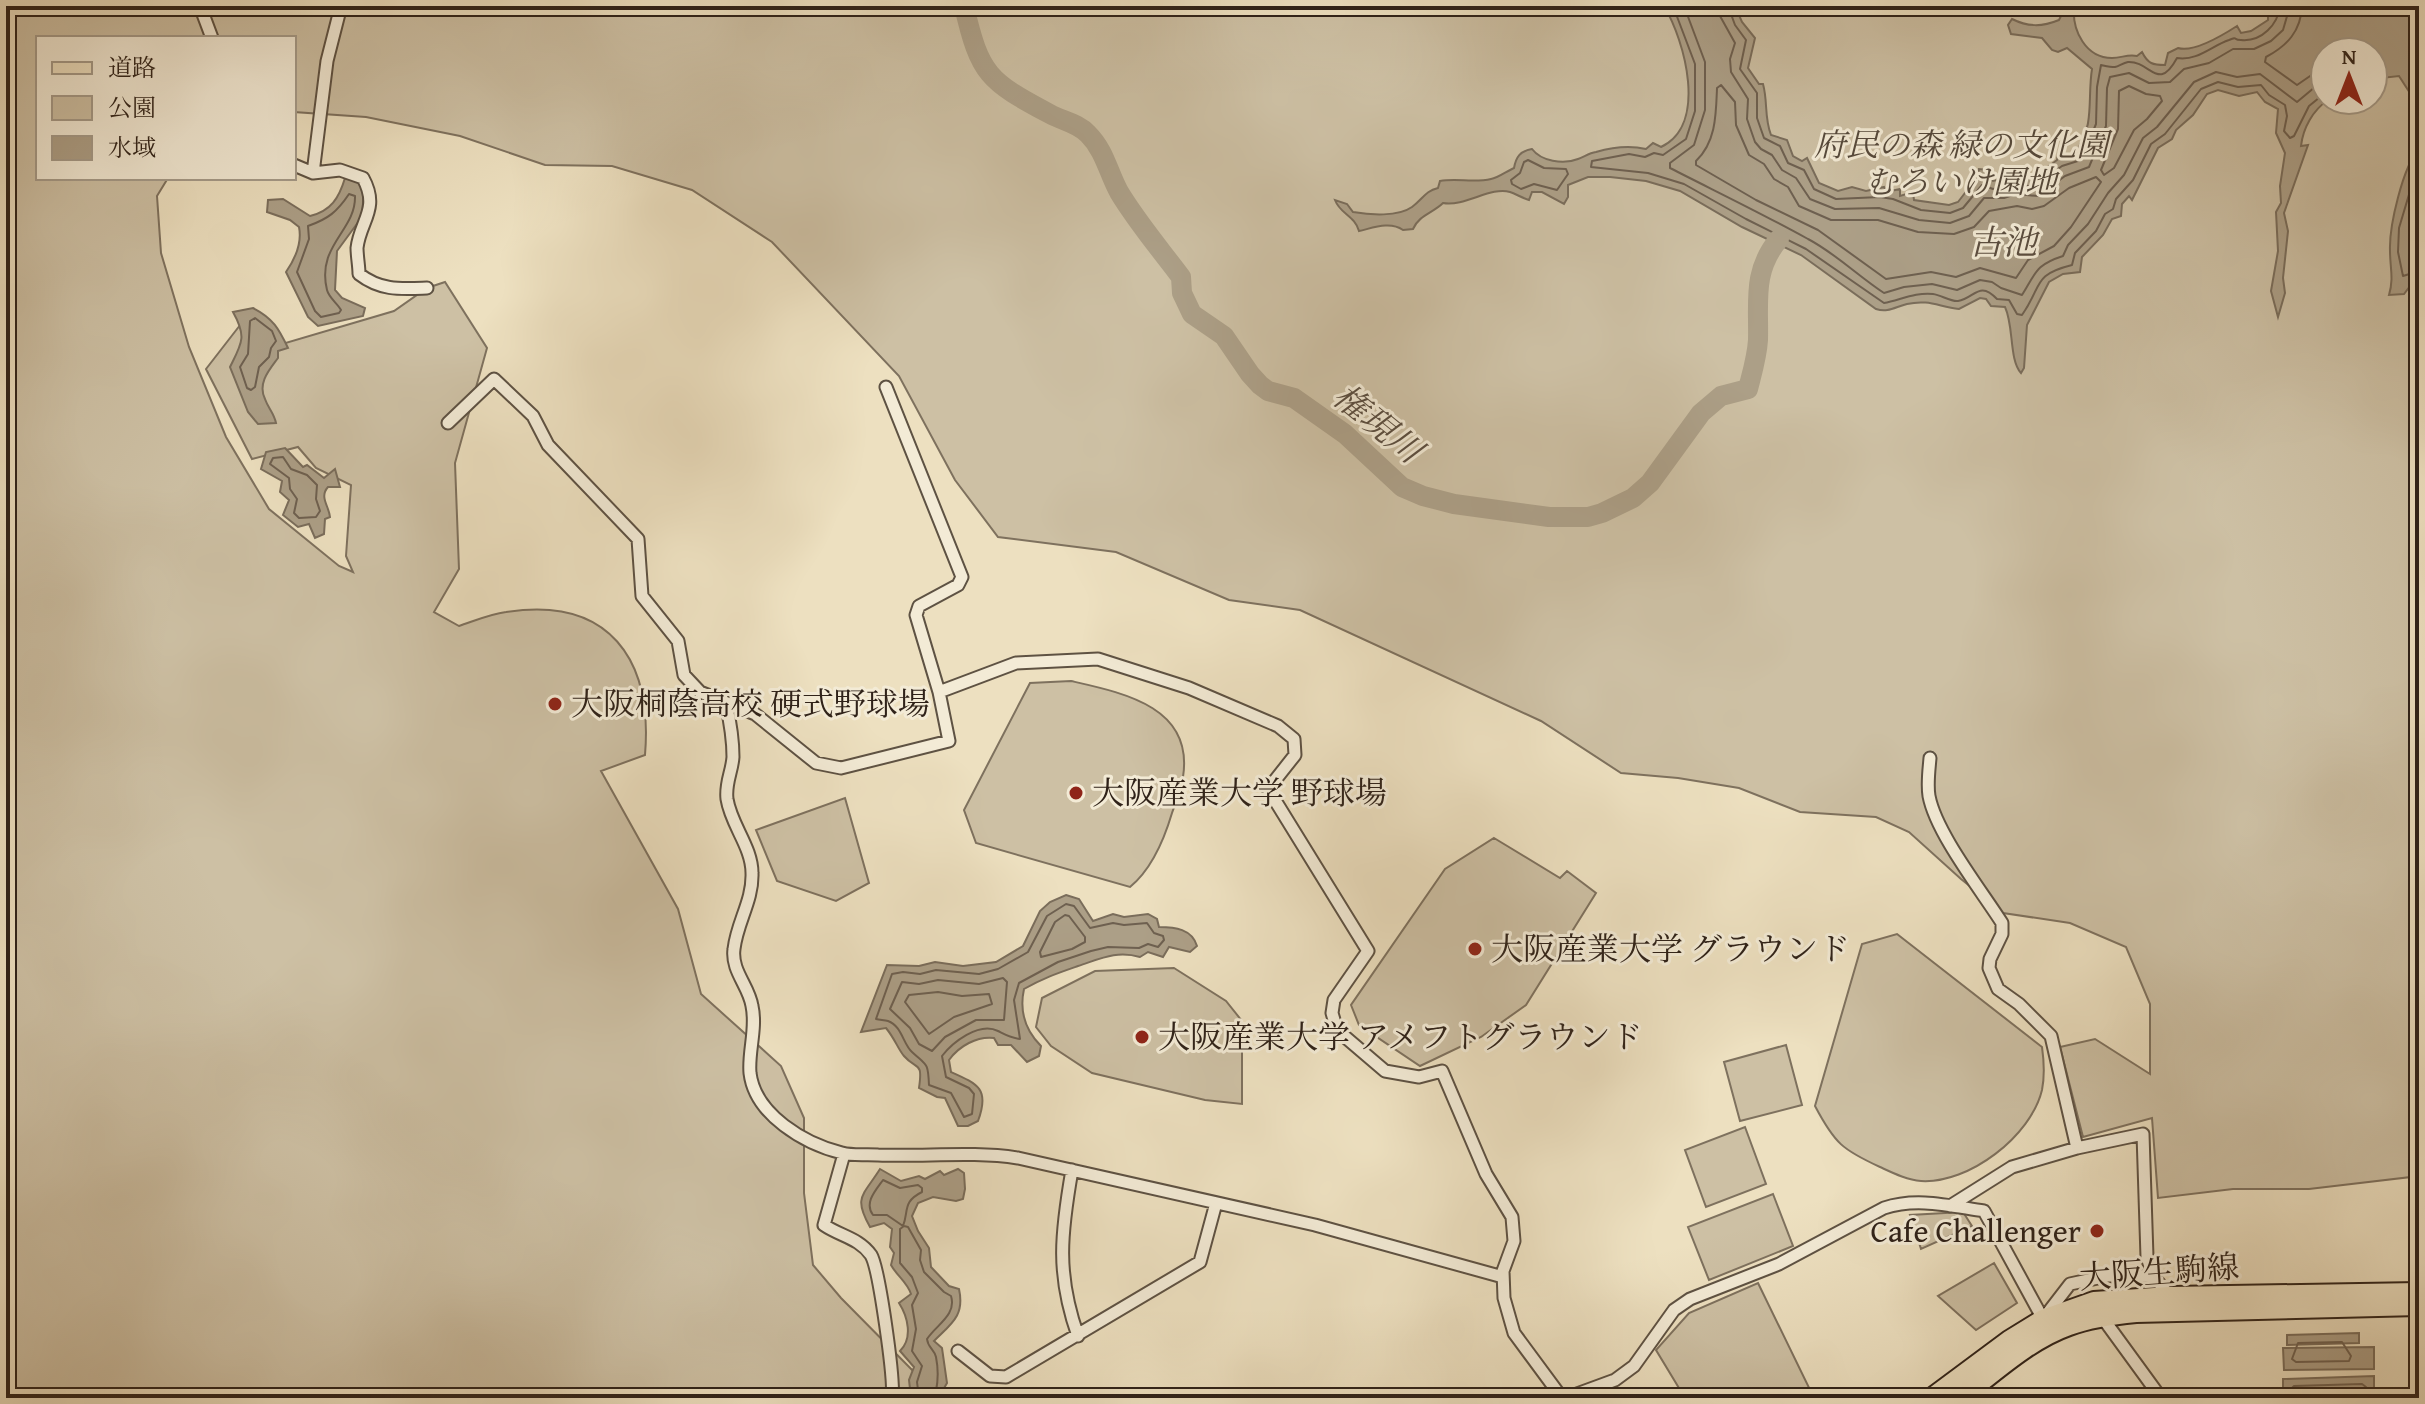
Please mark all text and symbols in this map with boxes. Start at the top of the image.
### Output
legend [36,36,296,180]
north arrow [2309,36,2389,116]
text: N [2342,40,2357,72]
text: 道路 [108,50,156,85]
text: 公園 [108,90,156,125]
park label: 府民の森 緑の文化園 むろいけ園地 [1814,121,2113,205]
text: 水域 [108,130,156,165]
water label: 古池 [1969,217,2041,266]
water label: 権現川 [1323,371,1436,476]
place label: 大阪桐蔭高校 硬式野球場 [571,680,930,727]
marker: 大阪桐蔭高校 硬式野球場 [546,695,564,713]
place label: 大阪産業大学 野球場 [1092,769,1387,816]
marker: 大阪産業大学 野球場 [1067,784,1085,802]
place label: 大阪産業大学 グラウンド [1491,925,1850,972]
marker: 大阪産業大学 グラウンド [1466,940,1484,958]
place label: 大阪産業大学 アメフトグラウンド [1158,1013,1643,1060]
marker: 大阪産業大学 アメフトグラウンド [1133,1028,1151,1046]
place label: Cafe Challenger [1871,1207,2081,1254]
marker: Cafe Challenger [2088,1222,2106,1240]
street label: 大阪生駒線 [2078,1242,2240,1301]

